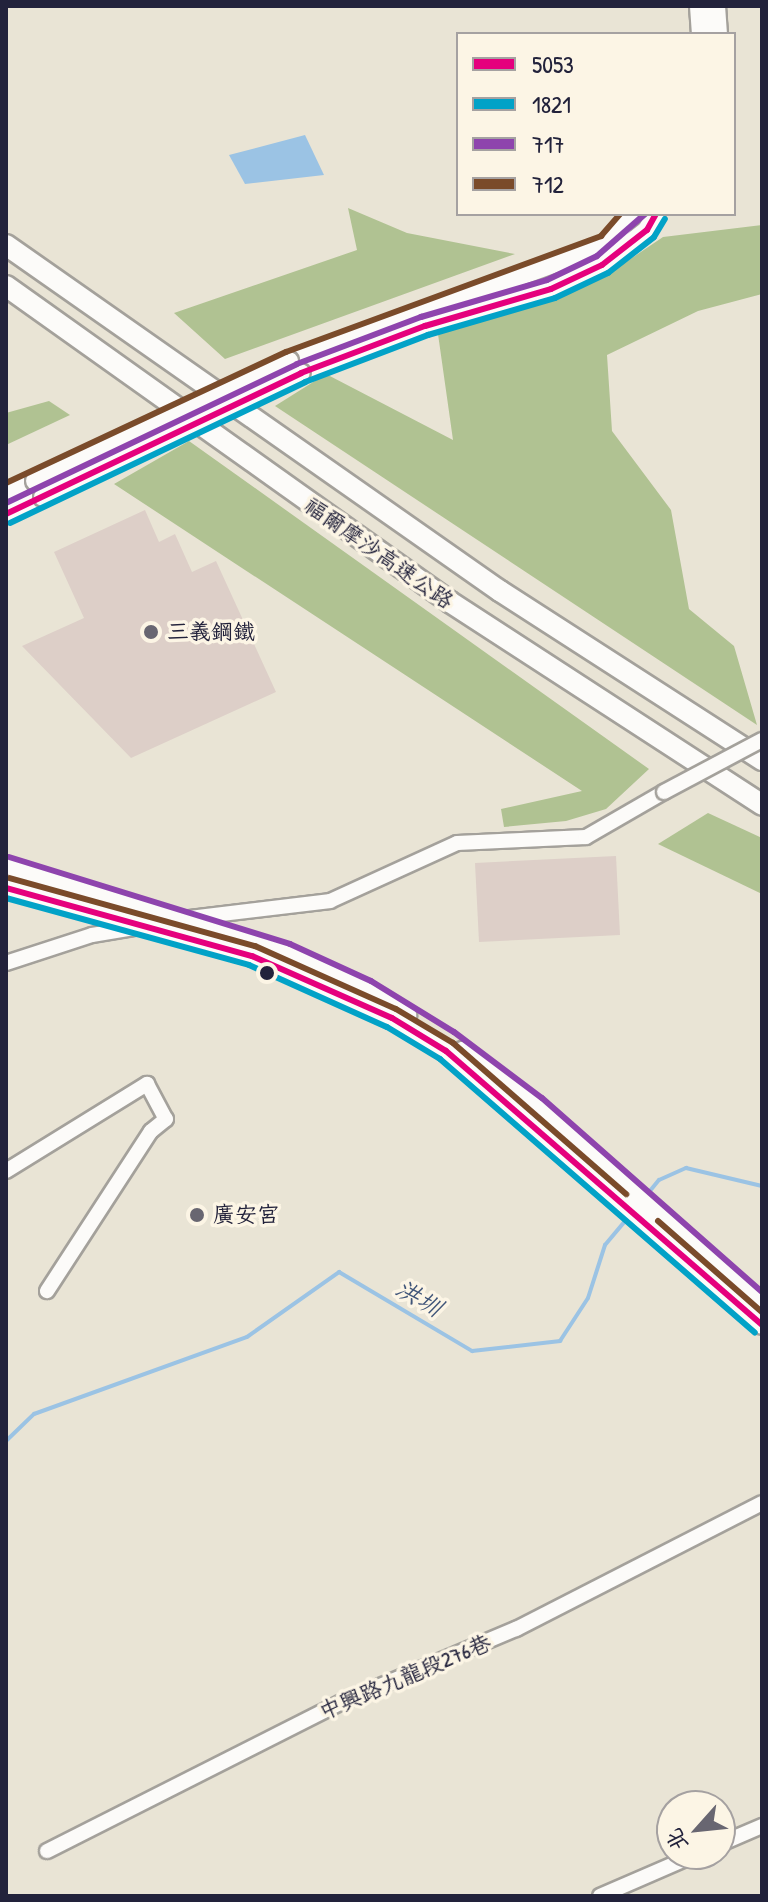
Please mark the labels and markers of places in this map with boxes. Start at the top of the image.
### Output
place label: 三義鋼鐵 [167,619,255,645]
marker: 三義鋼鐵 [142,623,160,641]
unlabelled marker [259,965,275,981]
place label: 廣安宮 [213,1202,279,1228]
marker: 廣安宮 [188,1206,206,1224]

